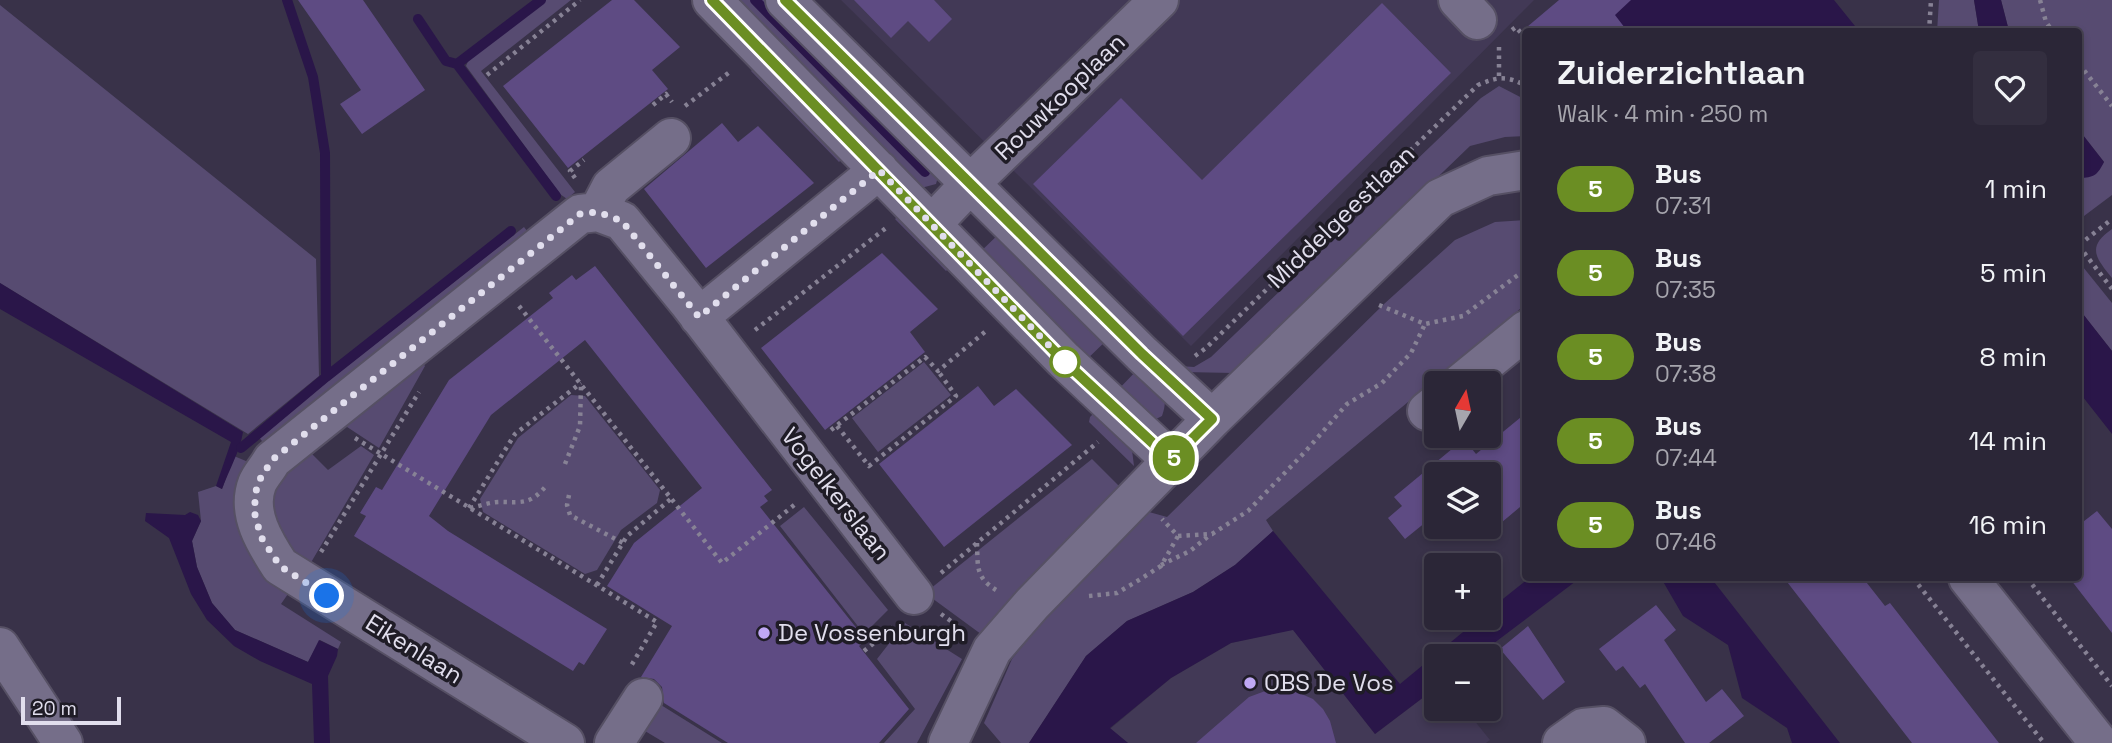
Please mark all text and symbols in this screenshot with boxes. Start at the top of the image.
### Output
street label: Rouwkooplaan [988,27,1131,167]
button: heart [1973,51,2047,125]
text: Zuiderzichtlaan [1557,52,1805,94]
text: Walk · 4 min · 250 m [1557,99,1768,129]
street label: Middelgeestlaan [1260,138,1421,295]
text: Bus [1655,157,1702,191]
text: 1 min [1985,172,2047,206]
text: 5 [1588,173,1603,204]
text: 07:31 [1655,191,1711,221]
text: Bus [1655,241,1702,275]
text: 5 min [1980,256,2047,290]
text: 5 [1588,257,1603,288]
text: 07:35 [1655,275,1716,305]
text: Bus [1655,325,1702,359]
text: 8 min [1979,340,2047,374]
text: 5 [1588,341,1603,372]
unlabelled marker [1050,347,1080,377]
text: 07:38 [1655,359,1716,389]
north arrow [1424,371,1502,448]
map controls [1424,371,1501,721]
text: Bus [1655,409,1702,443]
street label: Vogelkerslaan [775,421,898,566]
text: 14 min [1969,424,2047,458]
text: 5 [1588,425,1603,456]
line badge: 5 [1151,435,1197,481]
text: 5 [1167,442,1181,473]
text: 07:44 [1655,443,1717,473]
button: layers [1424,462,1501,539]
text: Bus [1655,493,1702,527]
text: 16 min [1969,508,2047,542]
text: 5 [1588,509,1603,540]
text: 07:46 [1655,527,1717,557]
button: + [1424,553,1501,630]
your location [309,578,344,613]
street label: Eikenlaan [360,607,469,691]
place label: De Vossenburgh [778,617,966,648]
marker: De Vossenburgh [756,625,772,641]
button: − [1424,644,1501,721]
place label: OBS De Vos [1264,667,1394,698]
marker: OBS De Vos [1242,675,1258,691]
scale bar [21,694,121,726]
text: 20 m [32,696,77,721]

